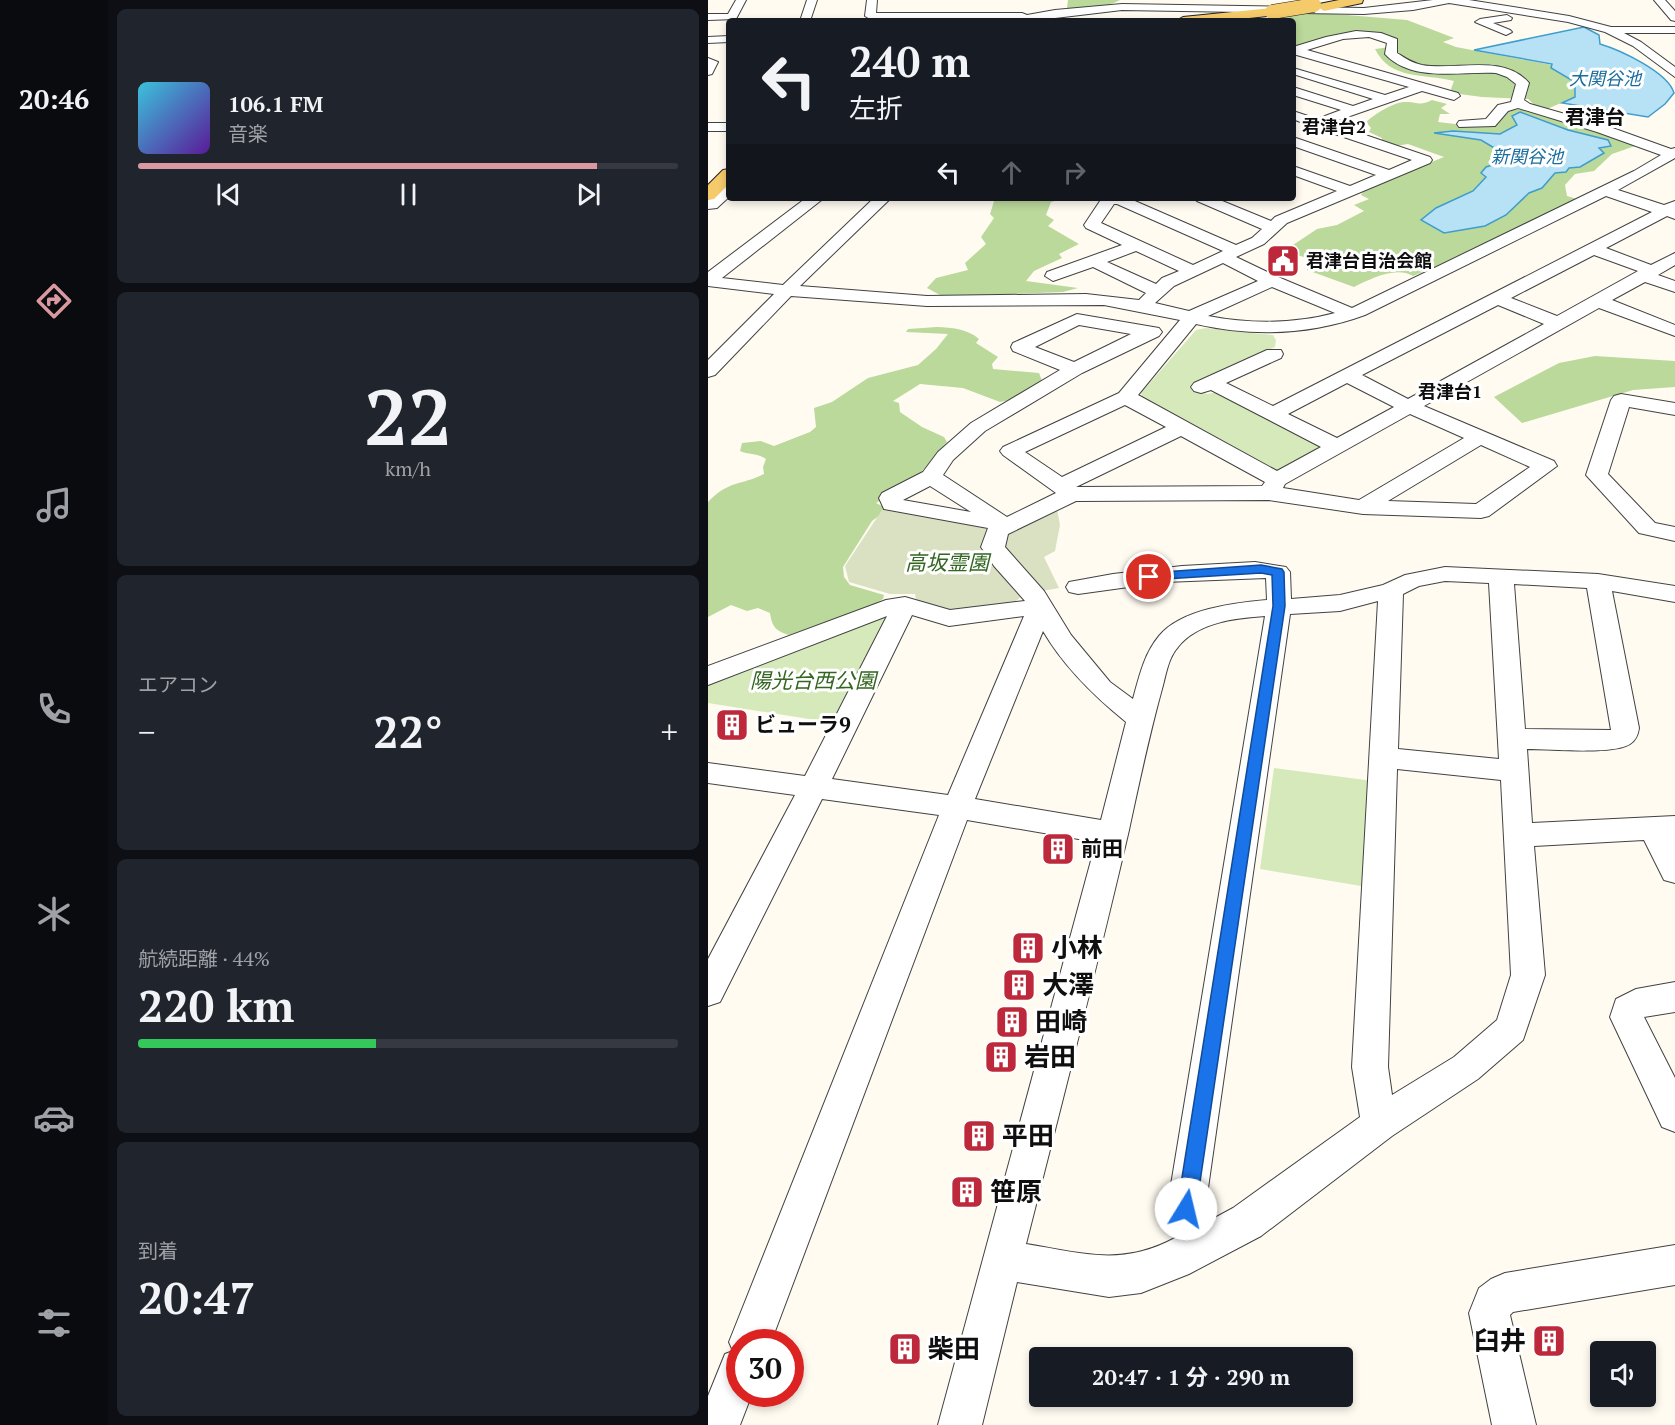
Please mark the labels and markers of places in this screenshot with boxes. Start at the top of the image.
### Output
public building icon: 君津台自治会館 [1265,243,1301,279]
place label: 君津台自治会館 [1306,248,1432,272]
pin [1123,551,1174,602]
building icon: ビューラ9 [714,707,750,743]
place label: ビューラ9 [755,710,851,738]
building icon: 前田 [1040,831,1076,867]
place label: 前田 [1081,834,1123,862]
building icon: 小林 [1010,930,1046,966]
place label: 小林 [1051,930,1103,964]
building icon: 大澤 [1001,967,1037,1003]
place label: 大澤 [1042,967,1094,1001]
building icon: 田崎 [994,1004,1030,1040]
place label: 田崎 [1035,1004,1087,1038]
building icon: 岩田 [983,1039,1019,1075]
place label: 岩田 [1024,1039,1076,1073]
building icon: 平田 [961,1118,997,1154]
place label: 平田 [1002,1118,1054,1152]
building icon: 笹原 [949,1174,985,1210]
place label: 笹原 [990,1174,1042,1208]
place label: 臼井 [1474,1323,1526,1357]
building icon: 臼井 [1531,1323,1567,1359]
building icon: 柴田 [887,1331,923,1367]
place label: 柴田 [928,1331,980,1365]

